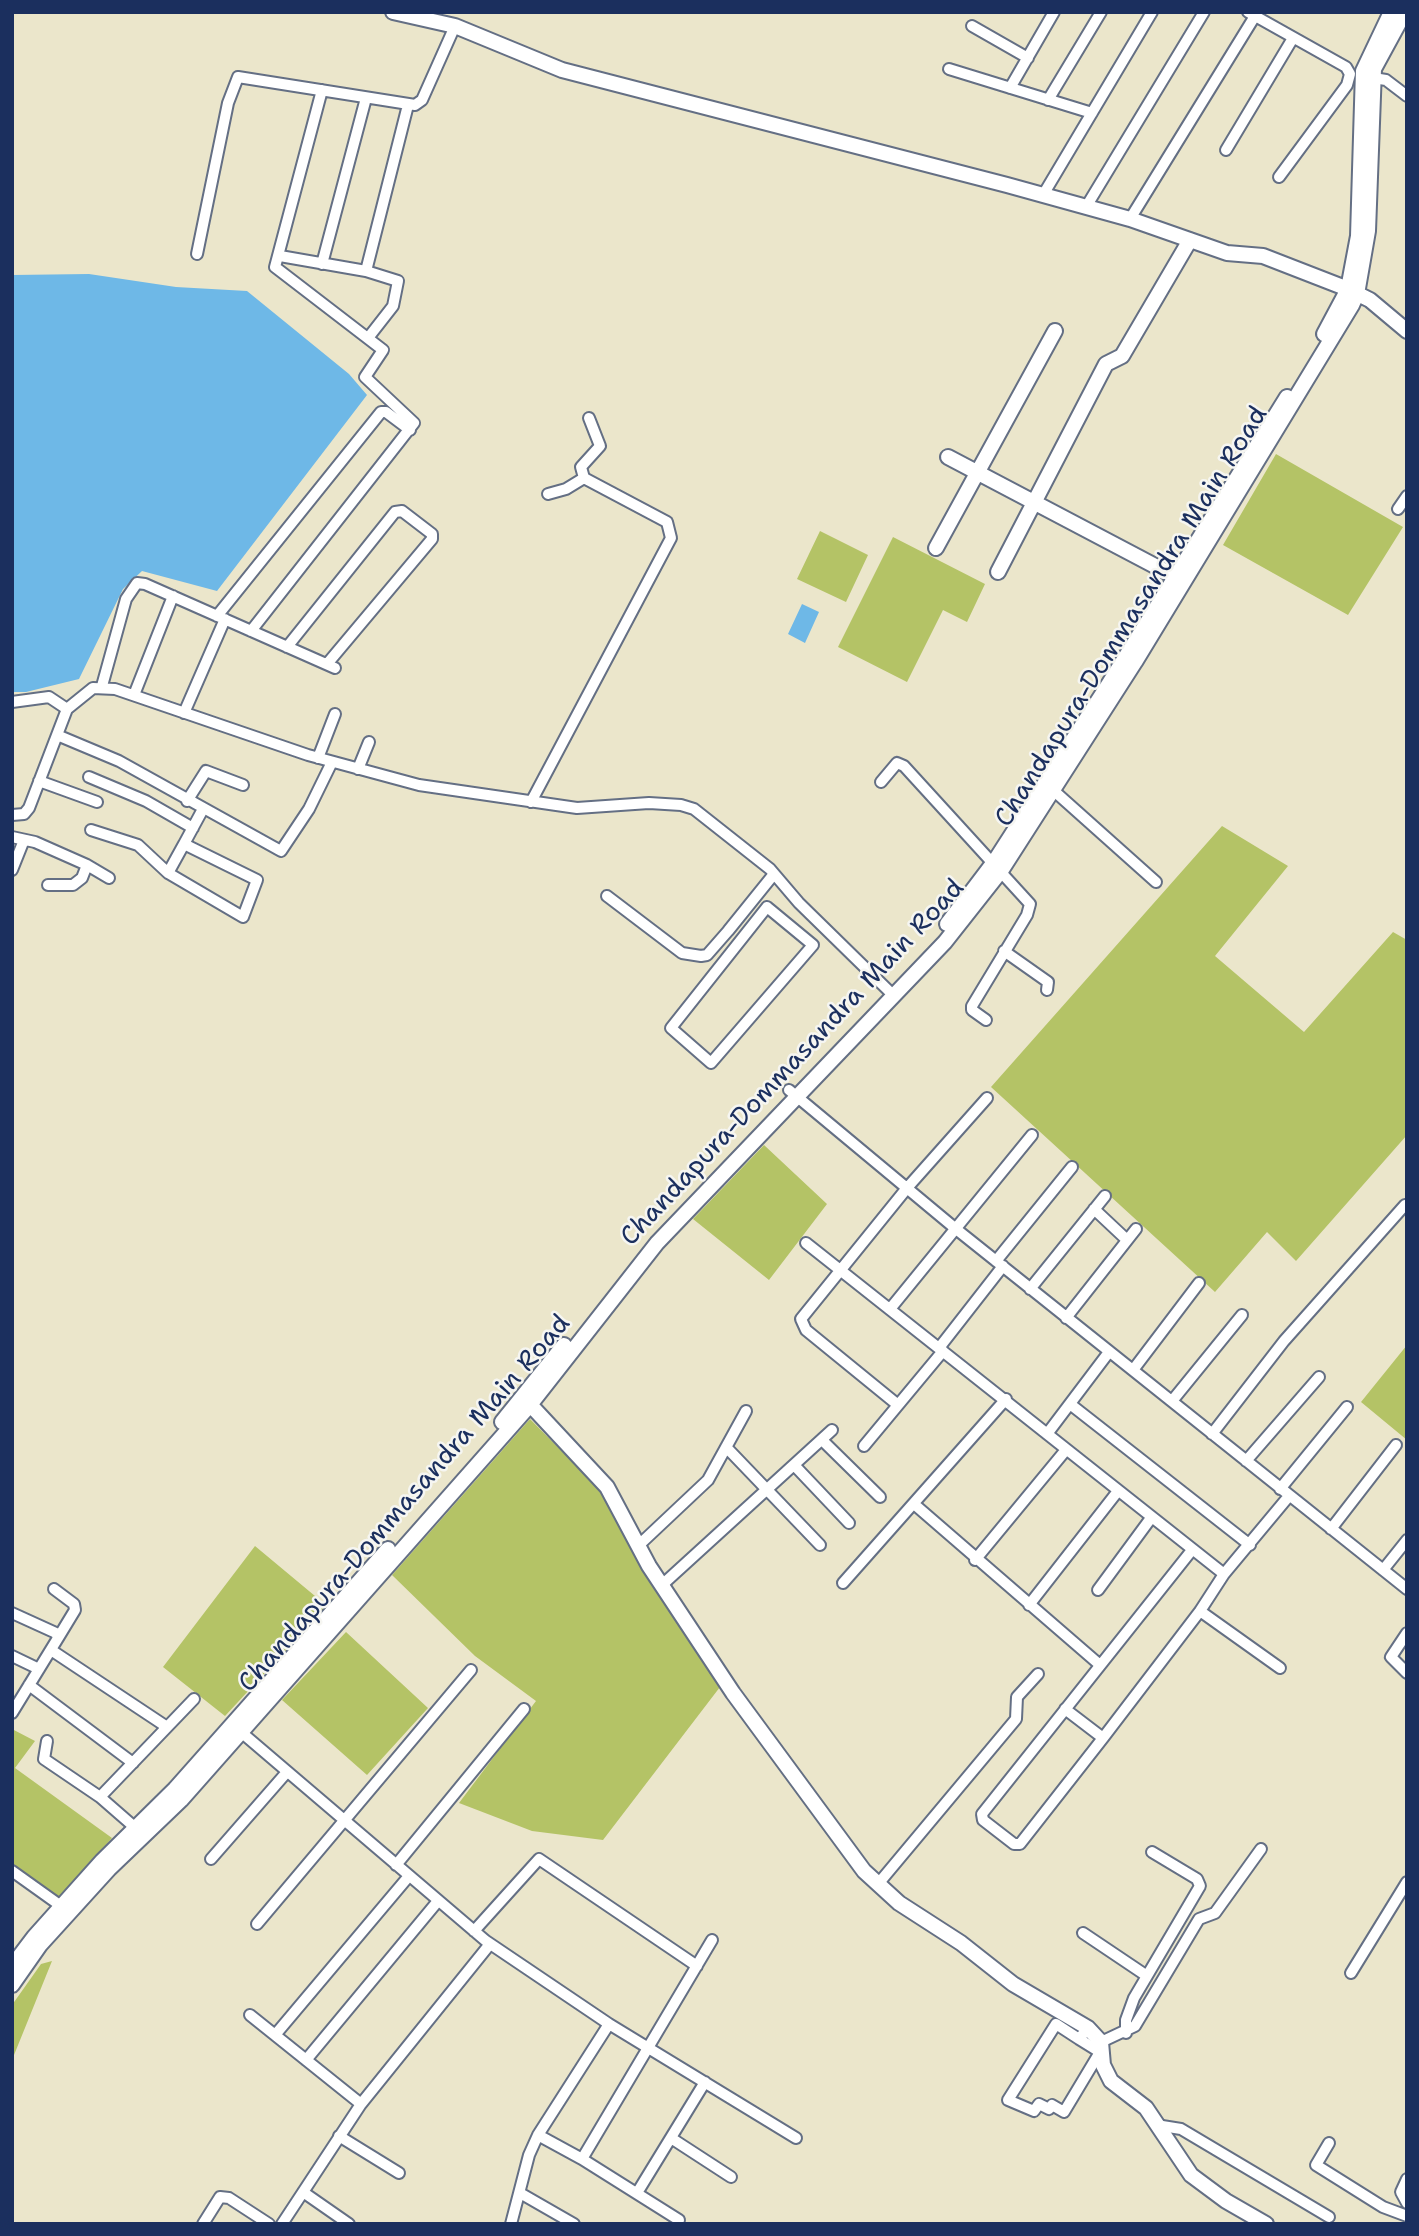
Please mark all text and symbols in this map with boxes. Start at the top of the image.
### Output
street label: Chandapura-Dommasandra Main Road [989,401,1275,833]
street label: Chandapura-Dommasandra Main Road [615,873,971,1253]
street label: Chandapura-Dommasandra Main Road [233,1309,577,1699]

